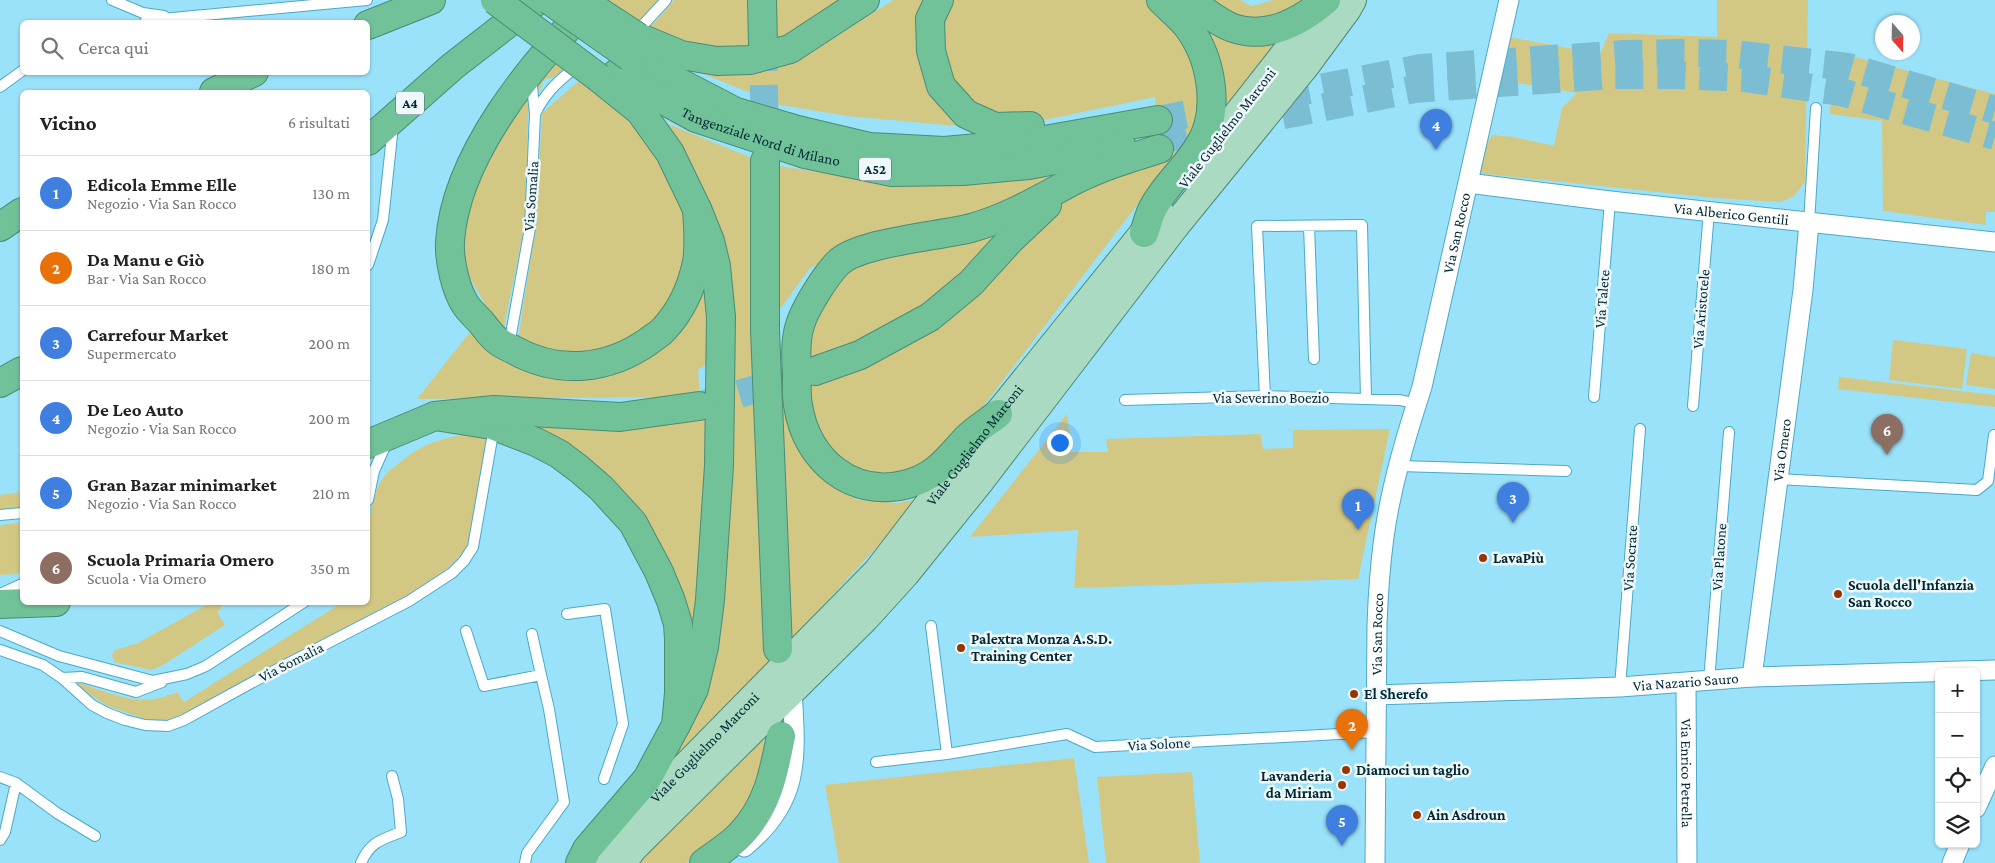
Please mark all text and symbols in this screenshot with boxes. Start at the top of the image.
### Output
north arrow [1875,15,1920,60]
search box [20,20,370,75]
icon: search [38,34,66,62]
text: Cerca qui [78,37,149,58]
street label: Viale Guglielmo Marconi [1175,65,1280,192]
road number: A4 [396,92,424,115]
street label: Tangenziale Nord di Milano [679,104,842,169]
pin: 4 [1420,109,1452,150]
text: Vicino [40,111,97,135]
text: 6 risultati [288,114,350,131]
road number: A52 [859,157,891,180]
street label: Via Somalia [521,160,541,232]
text: Edicola Emme Elle [87,174,237,195]
text: 1 [53,185,59,202]
text: 130 m [312,185,350,202]
street label: Via San Rocco [1440,191,1473,275]
text: Negozio · Via San Rocco [87,195,236,212]
street label: Via Alberico Gentili [1673,200,1790,228]
text: Da Manu e Giò [87,249,204,270]
text: 2 [52,260,60,277]
text: 180 m [311,260,350,277]
street label: Via Aristotele [1690,268,1712,350]
street label: Via Talete [1591,269,1613,329]
text: Bar · Via San Rocco [87,270,206,287]
text: Carrefour Market [87,324,228,345]
text: 3 [52,335,60,352]
text: 200 m [308,335,350,352]
text: Supermercato [87,345,176,362]
street label: Viale Guglielmo Marconi [923,382,1026,509]
street label: Via Severino Boezio [1213,390,1329,406]
text: De Leo Auto [87,399,184,420]
text: 4 [52,410,60,427]
text: 200 m [308,410,350,427]
pin: 6 [1871,414,1903,455]
street label: Via Omero [1770,418,1794,482]
text: Negozio · Via San Rocco [87,420,236,437]
your location [1047,430,1073,456]
text: Gran Bazar minimarket [87,474,277,495]
pin: 3 [1497,482,1529,523]
text: 5 [52,485,60,502]
text: 210 m [312,485,350,502]
pin: 1 [1342,489,1374,530]
text: Negozio · Via San Rocco [87,495,236,512]
street label: Via Platone [1709,522,1729,591]
street label: Via Socrate [1620,524,1640,592]
text: Scuola Primaria Omero [87,549,274,570]
place label: LavaPiù [1493,550,1544,566]
marker: LavaPiù [1477,552,1489,564]
text: 6 [52,560,60,577]
text: 350 m [310,560,350,577]
text: Scuola · Via Omero [87,570,206,587]
place label: Scuola dell'Infanzia San Rocco [1848,577,1975,610]
marker: Scuola dell'Infanzia San Rocco [1832,588,1844,600]
street label: Via San Rocco [1369,593,1387,675]
place label: Palextra Monza A.S.D. Training Center [971,631,1112,664]
street label: Via Somalia [256,639,326,685]
marker: Palextra Monza A.S.D. Training Center [955,642,967,654]
map controls [1935,668,1980,848]
button: + [1935,668,1980,713]
street label: Via Nazario Sauro [1632,670,1739,694]
place label: El Sherefo [1364,686,1428,702]
marker: El Sherefo [1348,688,1360,700]
street label: Viale Guglielmo Marconi [647,689,762,806]
pin: 2 [1336,709,1368,750]
button: − [1935,713,1980,758]
street label: Via Enrico Petrella [1678,718,1695,828]
street label: Via Solone [1127,734,1191,754]
button: locate [1935,758,1980,803]
place label: Diamoci un taglio [1356,762,1469,778]
marker: Diamoci un taglio [1340,764,1352,776]
place label: Lavanderia da Miriam [1261,768,1333,801]
marker: Lavanderia da Miriam [1336,779,1348,791]
button: layers [1935,803,1980,848]
pin: 5 [1326,805,1358,846]
place label: Ain Asdroun [1426,807,1506,823]
marker: Ain Asdroun [1411,809,1423,821]

